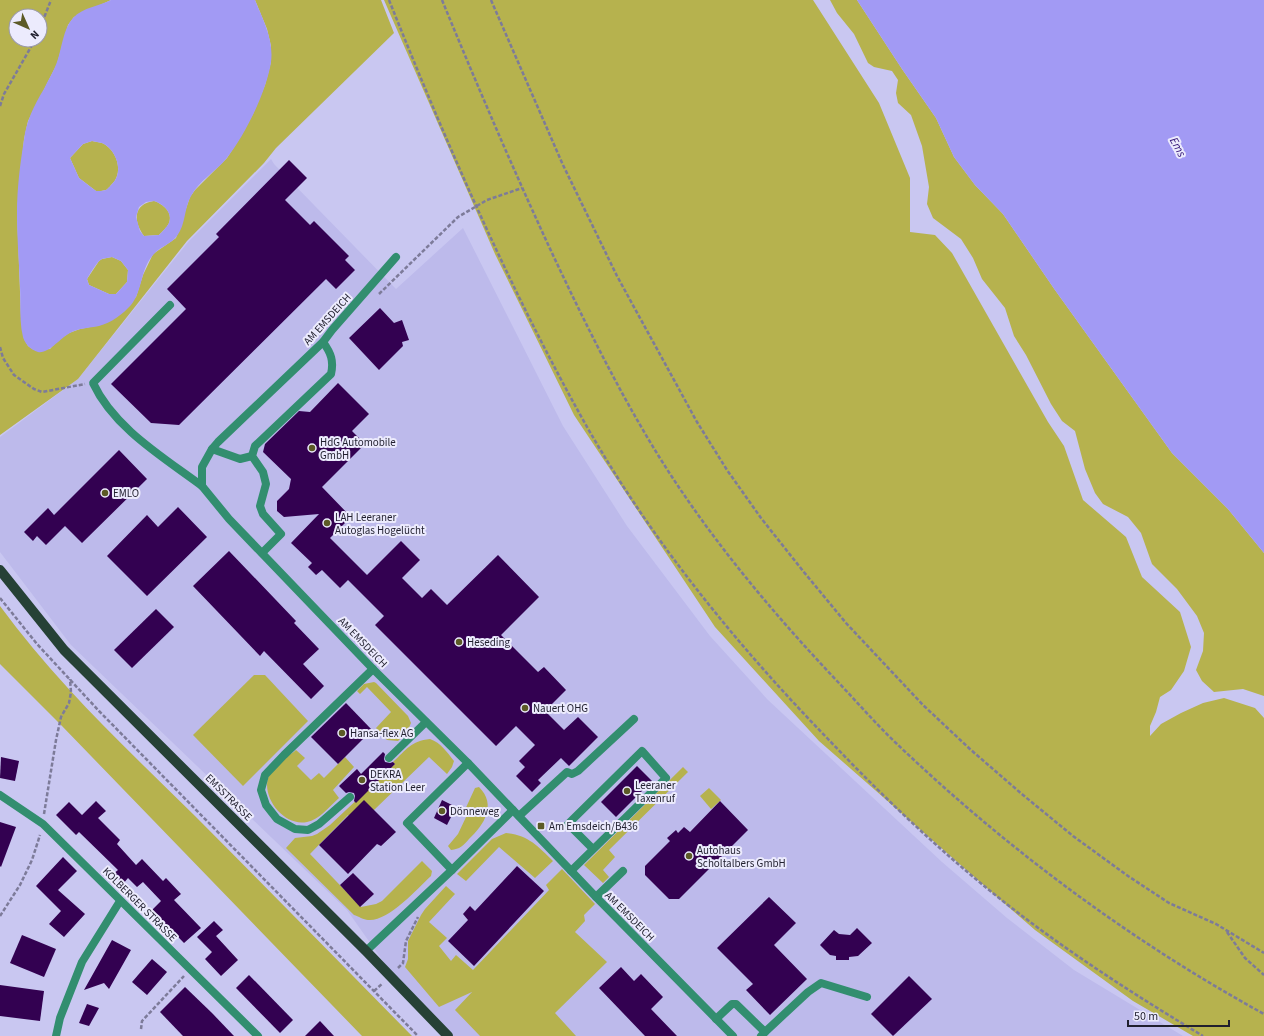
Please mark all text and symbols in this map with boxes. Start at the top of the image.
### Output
north arrow [8,8,48,48]
text: N [27,27,43,43]
water label: Ems [1165,134,1190,160]
street label: AM EMSDEICH [300,290,355,348]
place label: HdG Automobile GmbH [320,435,396,463]
marker: HdG Automobile GmbH [307,443,317,453]
place label: EMLO [113,486,139,501]
marker: EMLO [100,488,110,498]
place label: LAH Leeraner Autoglas Hogelücht [335,510,425,538]
marker: LAH Leeraner Autoglas Hogelücht [322,518,332,528]
street label: AM EMSDEICH [335,614,391,671]
place label: Heseding [467,635,511,650]
marker: Heseding [454,637,464,647]
place label: Nauert OHG [533,701,588,716]
marker: Nauert OHG [520,703,530,713]
place label: Hansa-flex AG [350,726,414,741]
marker: Hansa-flex AG [337,728,347,738]
place label: DEKRA Station Leer [370,767,425,795]
street label: EMSSTRASSE [202,771,256,824]
marker: DEKRA Station Leer [357,775,367,785]
place label: Leeraner Taxenruf [635,778,676,806]
marker: Leeraner Taxenruf [622,786,632,796]
place label: Dönneweg [450,804,499,819]
marker: Dönneweg [437,806,447,816]
place label: Am Emsdeich/B436 [549,819,638,834]
marker: Am Emsdeich/B436 [536,821,546,831]
place label: Autohaus Scholtalbers GmbH [697,843,786,871]
marker: Autohaus Scholtalbers GmbH [684,851,694,861]
street label: KOLBERGER STRASSE [99,864,180,945]
street label: AM EMSDEICH [601,888,658,945]
scale bar [1128,1002,1229,1028]
text: 50 m [1134,1008,1158,1025]

